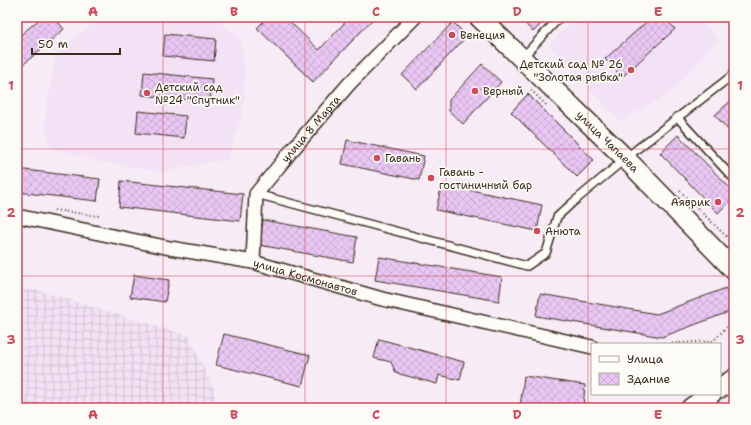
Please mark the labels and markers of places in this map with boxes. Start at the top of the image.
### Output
place label: Венеция [460,28,505,43]
marker: Венеция [447,30,457,40]
place label: Детский сад № 26 "Золотая рыбка" [519,57,623,85]
marker: Детский сад № 26 "Золотая рыбка" [626,65,636,75]
place label: Детский сад №24 "Спутник" [155,80,240,108]
place label: Верный [483,84,523,99]
marker: Верный [470,86,480,96]
marker: Детский сад №24 "Спутник" [142,88,152,98]
place label: Гавань [385,151,421,166]
marker: Гавань [372,153,382,163]
place label: Гавань - гостиничный бар [439,165,532,193]
marker: Гавань - гостиничный бар [426,173,436,183]
place label: Аяврик [671,195,710,210]
marker: Аяврик [713,197,723,207]
place label: Анюта [545,224,581,239]
marker: Анюта [532,226,542,236]

